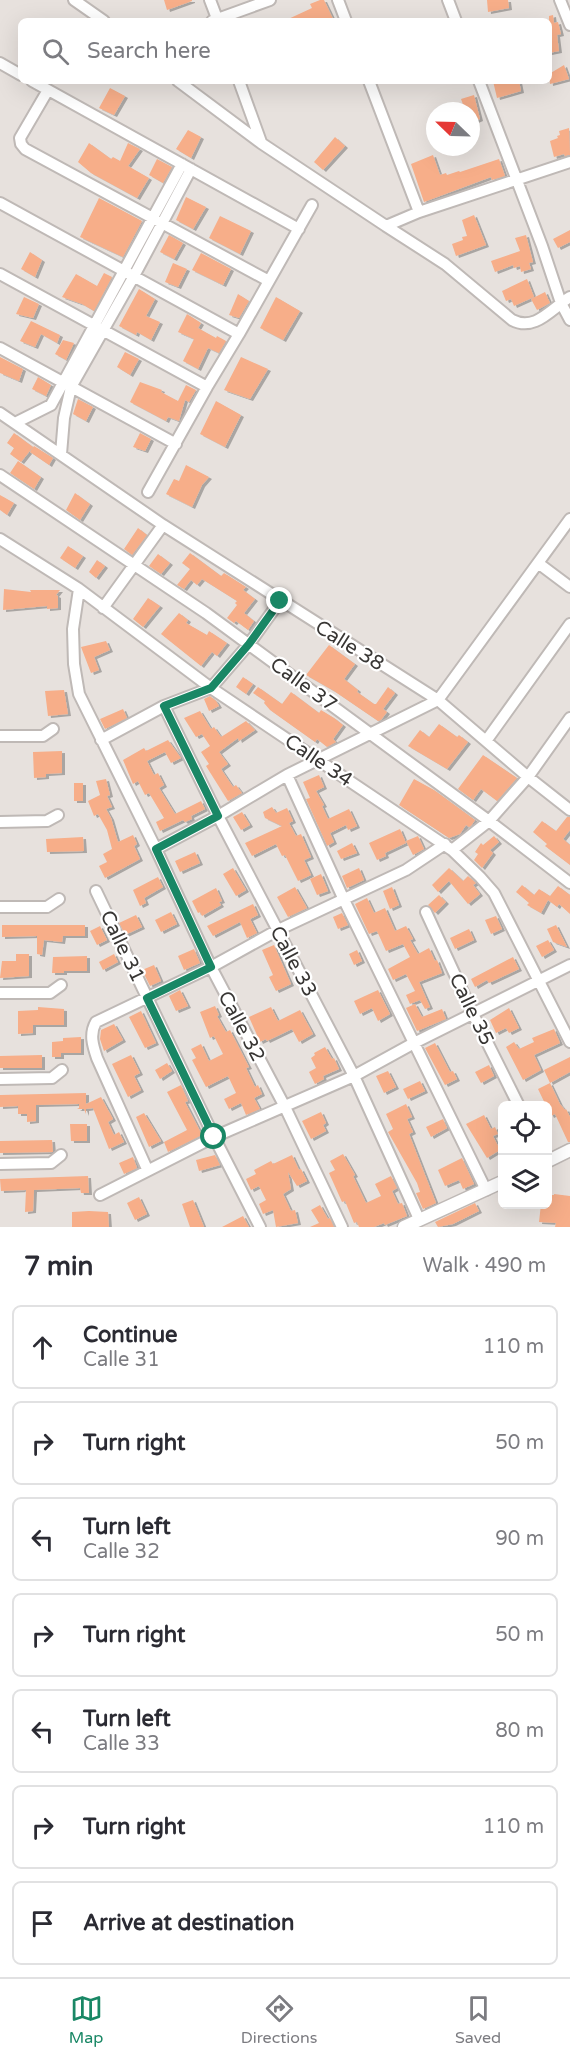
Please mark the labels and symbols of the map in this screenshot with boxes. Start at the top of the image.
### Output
north arrow [426,102,480,156]
route end [266,587,292,613]
street label: Calle 38 [311,615,388,676]
street label: Calle 37 [265,653,342,717]
street label: Calle 34 [280,729,357,792]
street label: Calle 31 [94,907,150,986]
street label: Calle 33 [265,922,322,1001]
street label: Calle 35 [443,970,499,1049]
street label: Calle 32 [213,987,270,1066]
route start [200,1123,226,1149]

